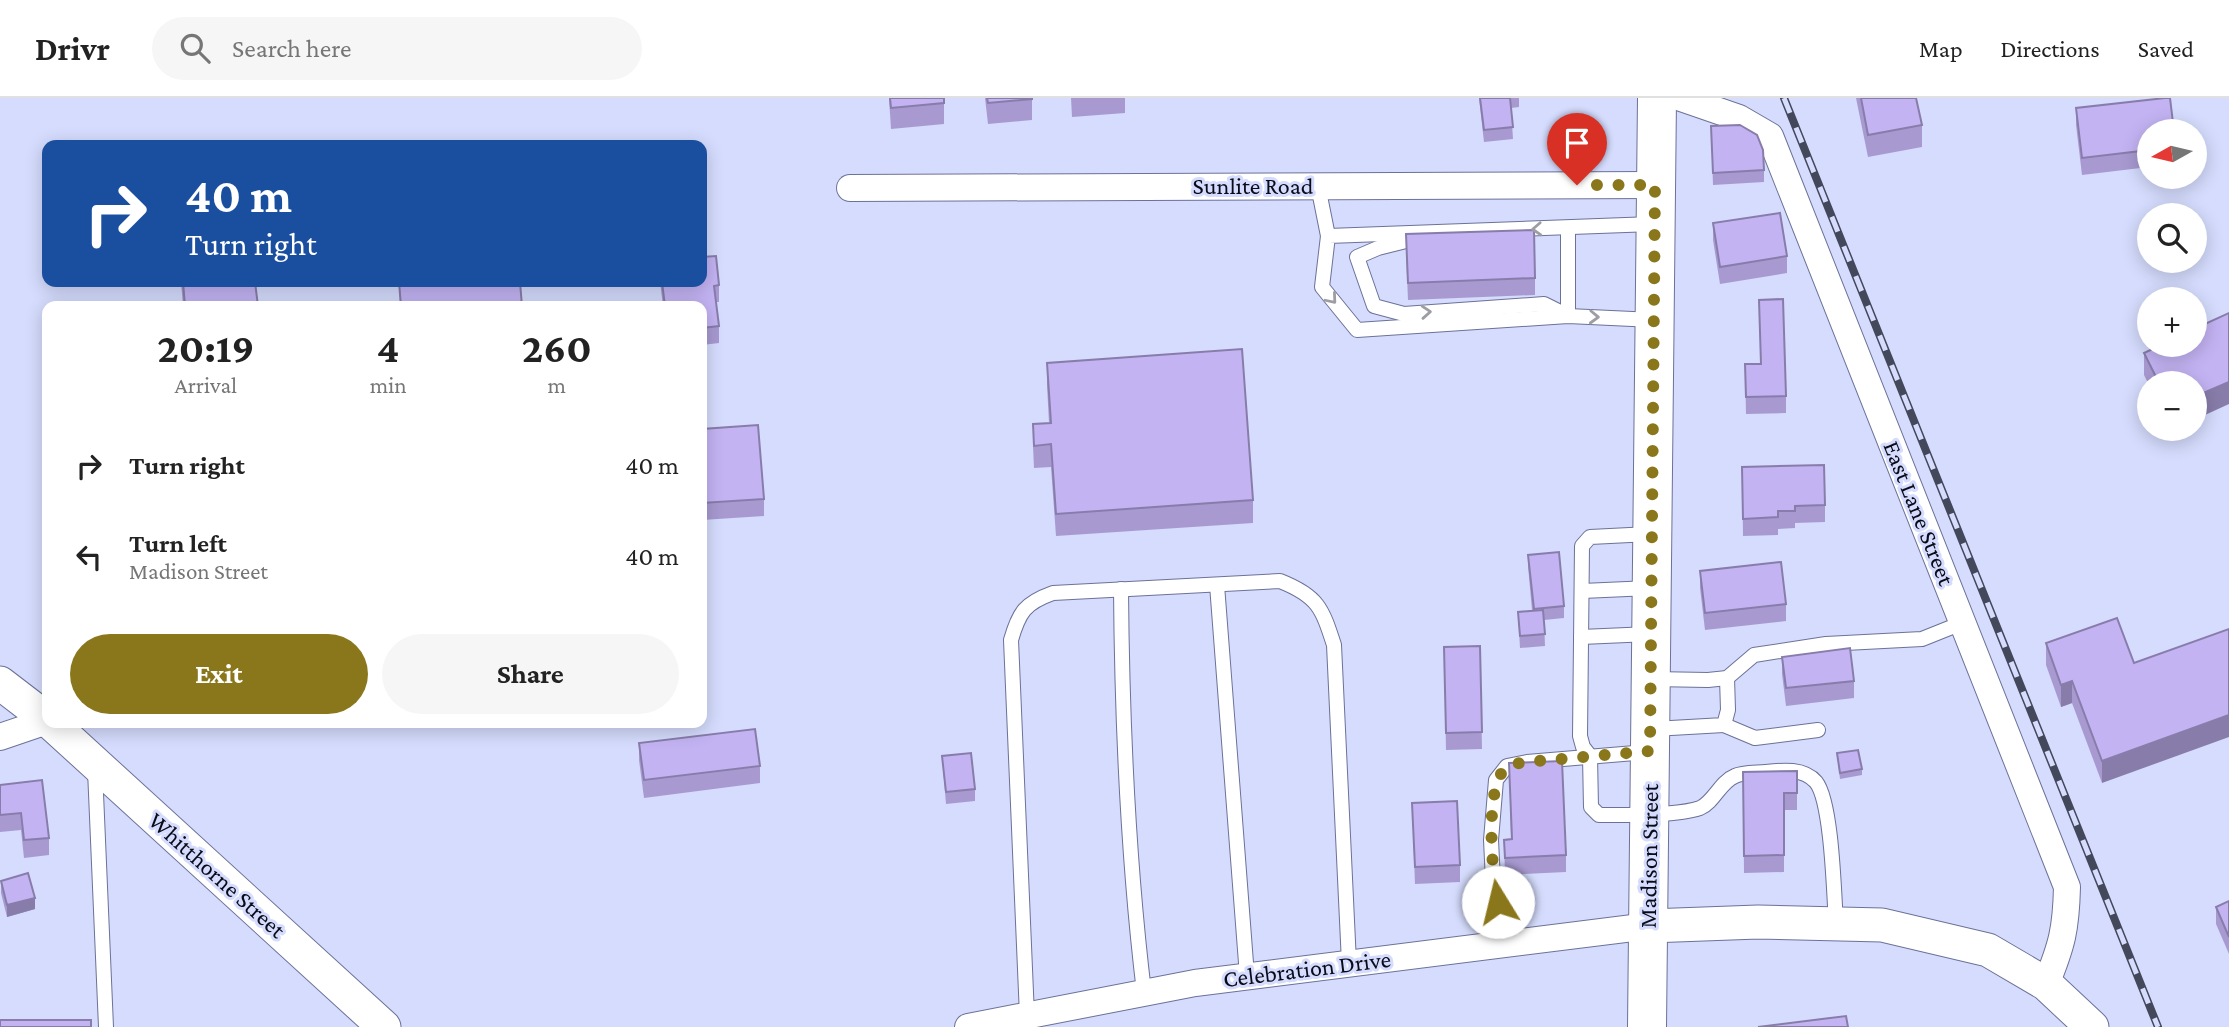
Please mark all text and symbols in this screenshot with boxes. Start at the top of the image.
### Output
search box [152,17,642,80]
icon: search [176,29,214,67]
text: Drivr [35,30,110,67]
text: Search here [232,34,351,63]
text: Map [1919,35,1963,62]
text: Directions [2001,35,2100,62]
text: Saved [2138,35,2194,62]
pin [1547,113,1607,185]
north arrow [2137,119,2207,189]
map controls [2137,119,2207,441]
icon: arrive [1558,124,1596,162]
icon: right [70,168,161,259]
text: 40 m [185,168,292,223]
street label: Sunlite Road [1193,172,1314,199]
button: search [2137,203,2207,273]
one-way arrow [1532,221,1543,236]
text: Turn right [185,226,317,262]
button: + [2137,287,2207,357]
one-way arrow [1324,291,1336,304]
one-way arrow [1421,305,1432,320]
one-way arrow [1588,310,1599,325]
text: 20:19 [157,324,255,371]
text: 4 [377,324,400,371]
text: 260 [522,324,592,371]
button: − [2137,371,2207,441]
text: Arrival [175,372,237,398]
text: min [370,372,407,398]
text: m [548,372,566,398]
street label: East Lane Street [1878,437,1961,590]
icon: right [70,447,108,485]
text: Turn right [129,451,245,480]
text: 40 m [625,451,679,480]
text: Turn left [129,529,227,558]
icon: left [70,538,108,576]
text: 40 m [625,542,679,571]
text: Madison Street [129,558,268,584]
button: Exit [70,634,368,714]
button: Share [382,634,679,714]
street label: Madison Street [1634,782,1663,929]
street label: Whitthorne Street [143,806,292,944]
position arrow [1461,865,1535,939]
street label: Celebration Drive [1222,945,1392,992]

